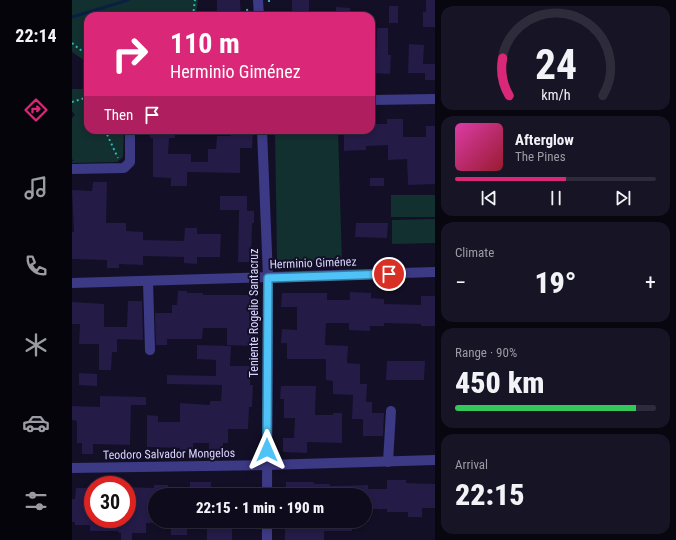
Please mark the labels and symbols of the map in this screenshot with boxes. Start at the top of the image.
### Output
street label: Teniente Rogelio Santacruz [247,249,261,377]
street label: Herminio Giménez [269,254,357,272]
pin [372,257,406,291]
position arrow [246,429,288,471]
street label: Teodoro Salvador Mongelos [103,446,235,462]
speed limit sign: 30 [84,476,136,528]

